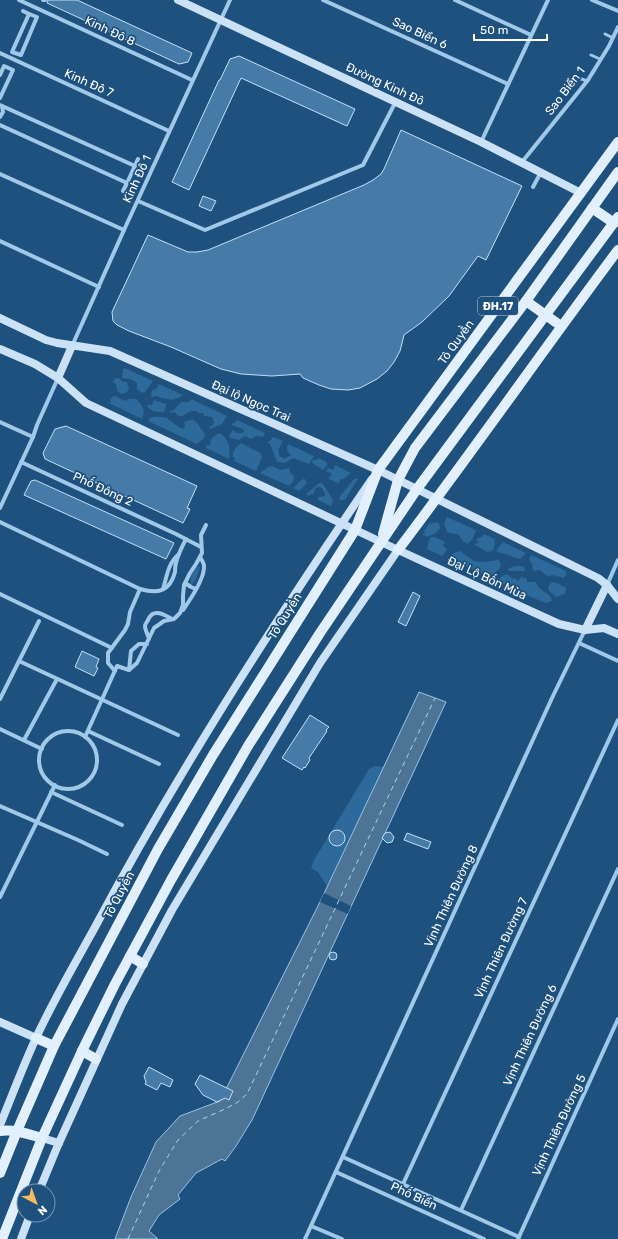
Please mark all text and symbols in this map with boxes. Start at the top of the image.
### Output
street label: Kinh Đô 8 [83,13,137,49]
street label: Sao Biển 6 [390,14,450,52]
scale bar [474,16,547,42]
text: 50 m [480,23,508,37]
street label: Đường Kinh Đô [344,60,426,108]
street label: Sao Biển 1 [542,64,588,118]
street label: Kinh Đô 7 [62,66,116,100]
street label: Kinh Đô 1 [120,153,154,205]
road number: ĐH.17 [478,297,518,315]
street label: Tô Quyền [435,317,477,367]
street label: Đại lộ Ngọc Trai [209,377,293,425]
street label: Phố Đông 2 [71,469,135,509]
street label: Đại Lộ Bốn Mùa [445,553,529,602]
street label: Tô Quyền [265,590,305,642]
street label: Vịnh Thiên Đường 8 [421,843,481,949]
street label: Tô Quyền [100,869,137,921]
street label: Vịnh Thiên Đường 7 [472,895,530,1001]
street label: Vịnh Thiên Đường 6 [500,982,560,1088]
street label: Vịnh Thiên Đường 5 [529,1072,589,1178]
street label: Phố Biển [389,1179,440,1213]
north arrow [16,1183,56,1223]
text: N [35,1203,49,1218]

